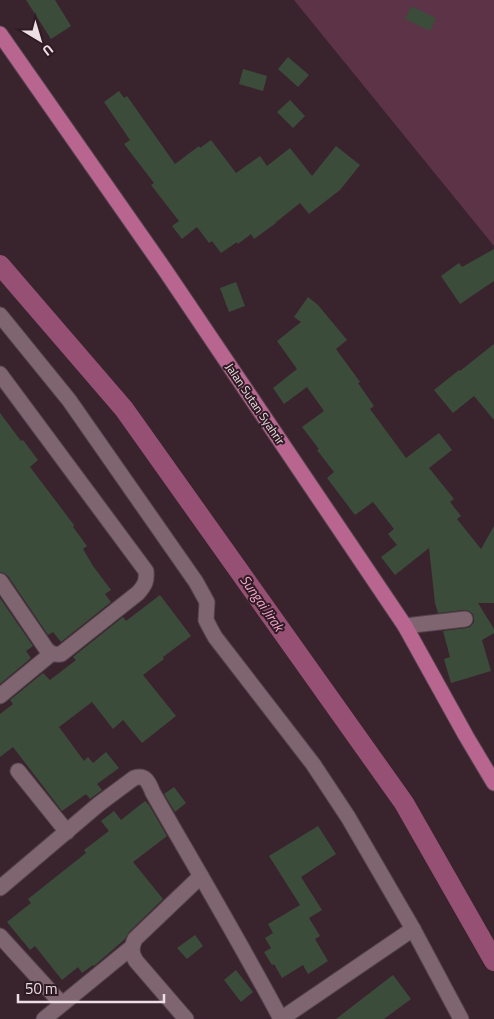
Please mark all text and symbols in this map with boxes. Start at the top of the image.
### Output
north arrow [15,15,65,65]
text: U [38,40,58,62]
street label: Jalan Sutan Syahrir [221,359,290,448]
water label: Sungai Jirak [235,570,291,637]
scale bar [18,972,164,1004]
text: 50 m [25,977,58,1000]

